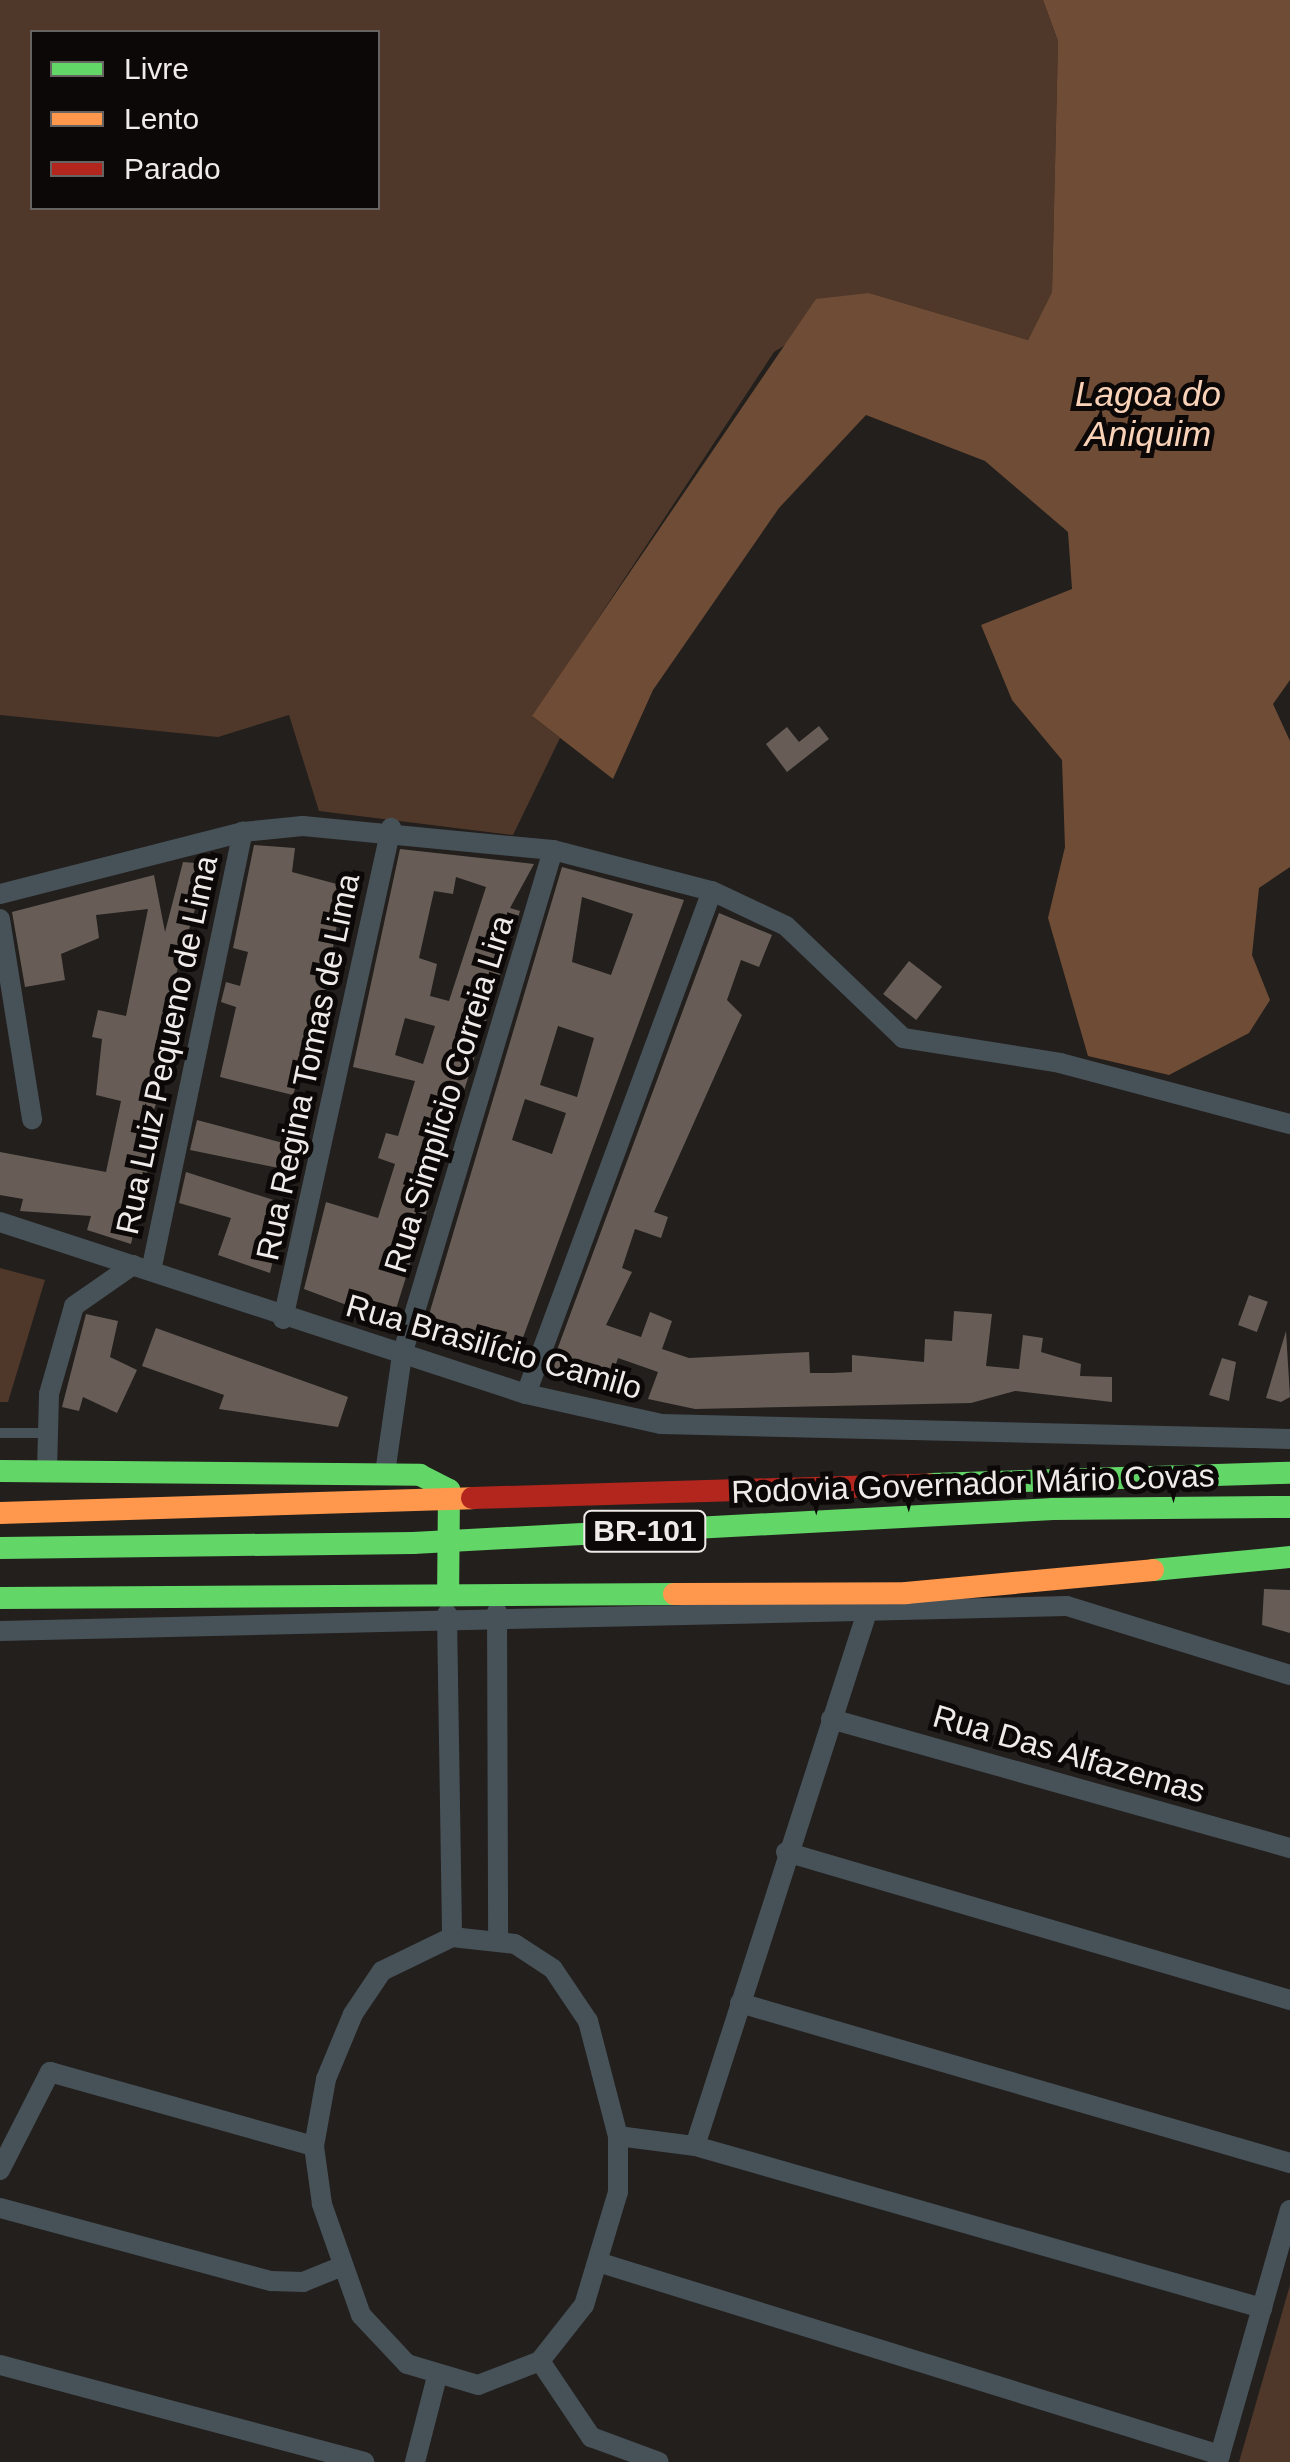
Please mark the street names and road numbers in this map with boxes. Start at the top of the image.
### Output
street label: Rua Luiz Pequeno de Lima [108,852,226,1238]
street label: Rua Regina Tomas de Lima [248,870,368,1264]
street label: Rua Simplicio Correia Lira [376,911,522,1277]
street label: Rua Brasilício Camilo [342,1286,646,1408]
street label: Rodovia Governador Mário Covas [731,1456,1215,1512]
road number: BR-101 [582,1506,708,1556]
street label: Rua Das Alfazemas [928,1697,1210,1811]

